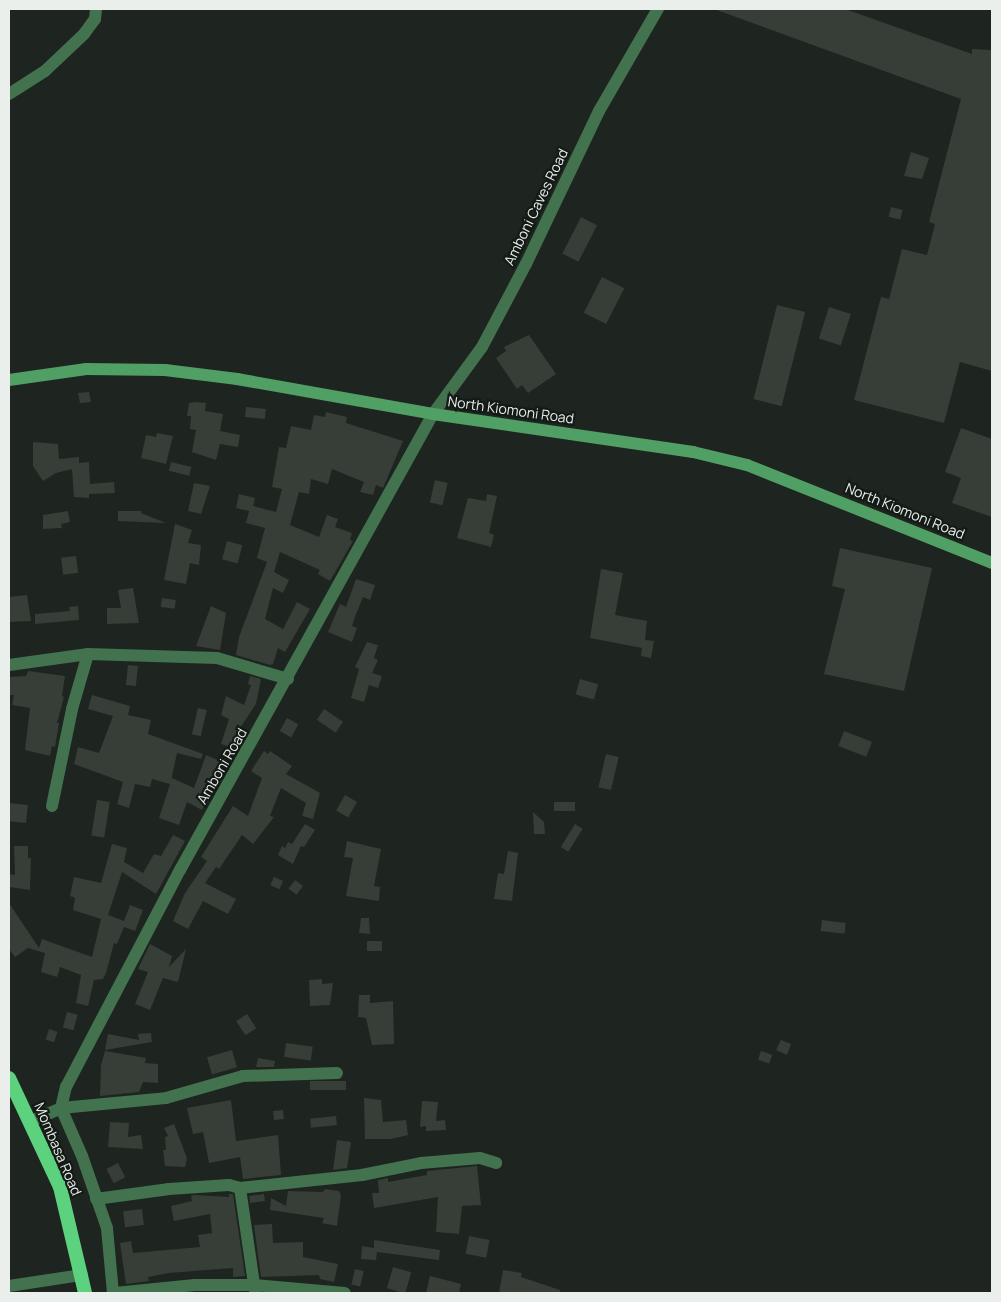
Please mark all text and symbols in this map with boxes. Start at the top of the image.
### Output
street label: Amboni Caves Road [500,146,572,268]
street label: North Kiomoni Road [447,393,575,427]
street label: North Kiomoni Road [843,479,967,543]
street label: Amboni Road [194,725,250,807]
street label: Mombasa Road [31,1100,85,1198]

